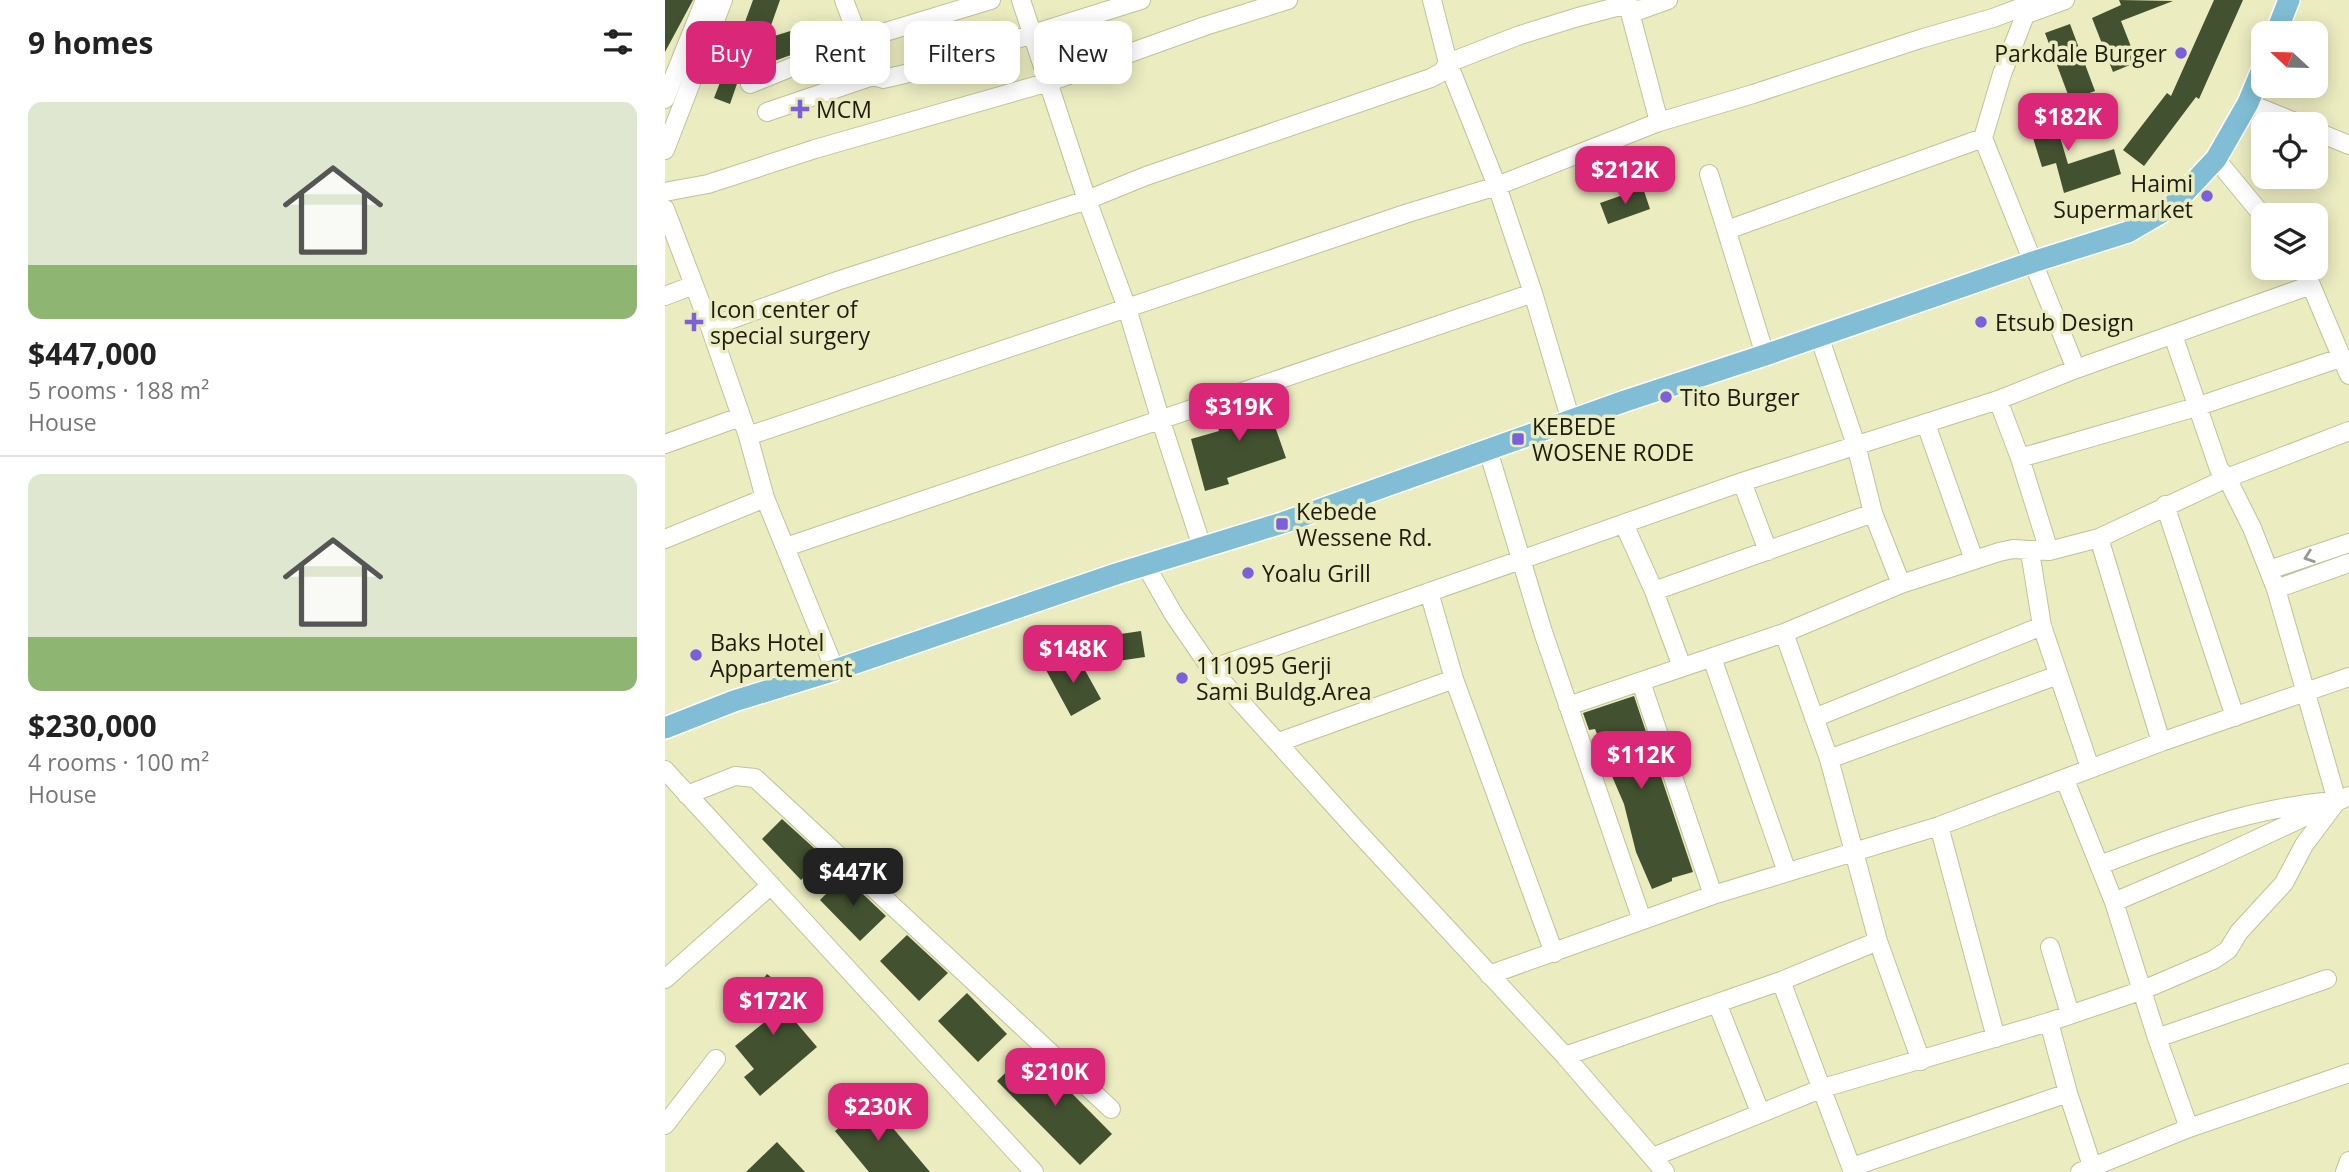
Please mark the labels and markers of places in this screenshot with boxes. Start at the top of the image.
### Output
place label: Parkdale Burger [1994,37,2168,69]
marker: Parkdale Burger [2173,45,2189,61]
place label: MCM [816,93,872,125]
pin: $182K [2019,94,2117,153]
marker: MCM [790,99,810,119]
pin: $212K [1576,146,1674,206]
place label: Haimi Supermarket [2053,167,2193,225]
marker: Haimi Supermarket [2199,188,2215,204]
place label: Icon center of special surgery [710,293,871,351]
place label: Etsub Design [1995,306,2134,338]
marker: Icon center of special surgery [684,312,704,332]
marker: Etsub Design [1973,314,1989,330]
place label: Tito Burger [1680,381,1800,413]
pin: $319K [1190,384,1288,443]
marker: Tito Burger [1658,389,1674,405]
place label: KEBEDE WOSENE RODE [1532,410,1694,468]
marker: KEBEDE WOSENE RODE [1510,431,1526,447]
place label: Kebede Wessene Rd. [1296,495,1432,553]
marker: Kebede Wessene Rd. [1274,516,1290,532]
place label: Yoalu Grill [1262,557,1371,589]
marker: Yoalu Grill [1240,565,1256,581]
place label: Baks Hotel Appartement [710,626,853,684]
pin: $148K [1024,626,1122,685]
marker: Baks Hotel Appartement [688,647,704,663]
place label: 111095 Gerji Sami Buldg.Area [1196,649,1371,707]
marker: 111095 Gerji Sami Buldg.Area [1174,670,1190,686]
pin: $112K [1592,732,1690,791]
pin: $447K [804,848,902,908]
pin: $172K [724,978,822,1037]
pin: $210K [1006,1048,1104,1108]
pin: $230K [829,1084,927,1143]

